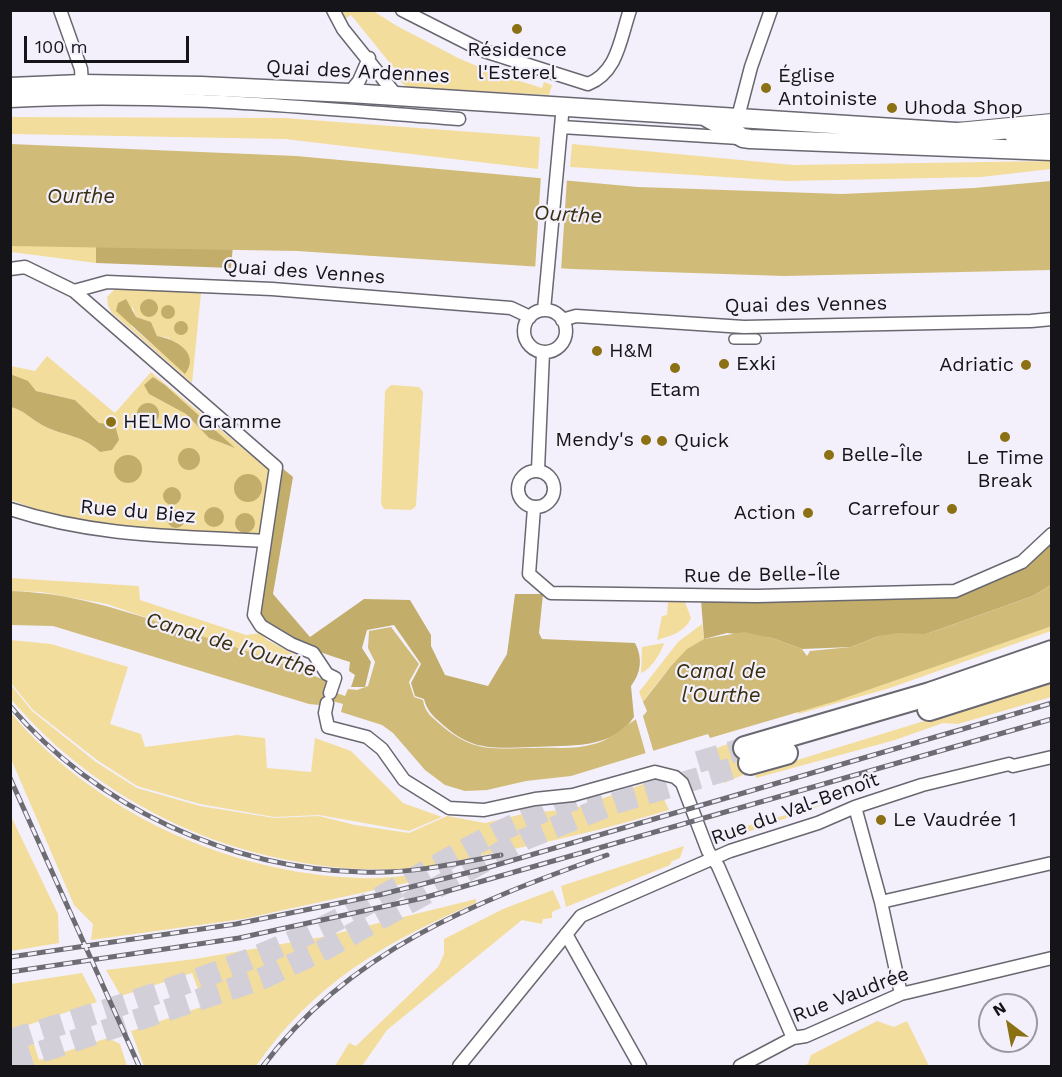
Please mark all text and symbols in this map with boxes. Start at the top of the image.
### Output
marker: Résidence l'Esterel [510,22,524,36]
scale bar [27,24,192,62]
text: 100 m [35,36,88,57]
place label: Résidence l'Esterel [467,38,567,85]
street label: Quai des Ardennes [265,55,451,89]
place label: Église Antoiniste [778,64,877,111]
marker: Église Antoiniste [759,81,773,95]
place label: Uhoda Shop [904,96,1023,120]
marker: Uhoda Shop [885,101,899,115]
water label: Ourthe [47,184,115,210]
water label: Ourthe [533,201,603,229]
street label: Quai des Vennes [222,254,386,290]
street label: Quai des Vennes [724,292,888,318]
place label: H&M [609,339,653,363]
marker: H&M [590,344,604,358]
place label: Exki [736,352,776,376]
place label: Adriatic [939,353,1014,377]
marker: Exki [717,357,731,371]
marker: Adriatic [1019,358,1033,372]
marker: Etam [668,361,682,375]
place label: Etam [649,378,701,402]
place label: HELMo Gramme [123,410,281,434]
marker: HELMo Gramme [104,415,118,429]
place label: Mendy's [555,428,634,452]
place label: Quick [674,429,729,453]
marker: Le Time Break [998,430,1012,444]
marker: Mendy's [639,433,653,447]
marker: Quick [655,434,669,448]
place label: Belle-Île [841,443,923,467]
place label: Le Time Break [966,446,1044,493]
marker: Belle-Île [822,448,836,462]
street label: Rue du Biez [79,495,197,529]
place label: Carrefour [847,497,940,521]
place label: Action [734,501,796,525]
marker: Carrefour [945,502,959,516]
marker: Action [801,506,815,520]
street label: Rue de Belle-Île [683,562,841,588]
water label: Canal de l'Ourthe [143,607,319,683]
water label: Canal de l'Ourthe [676,659,766,709]
street label: Rue du Val-Benoît [708,768,882,850]
place label: Le Vaudrée 1 [893,808,1017,832]
marker: Le Vaudrée 1 [874,813,888,827]
street label: Rue Vaudrée [789,962,913,1028]
north arrow [978,993,1038,1053]
text: N [989,998,1009,1020]

